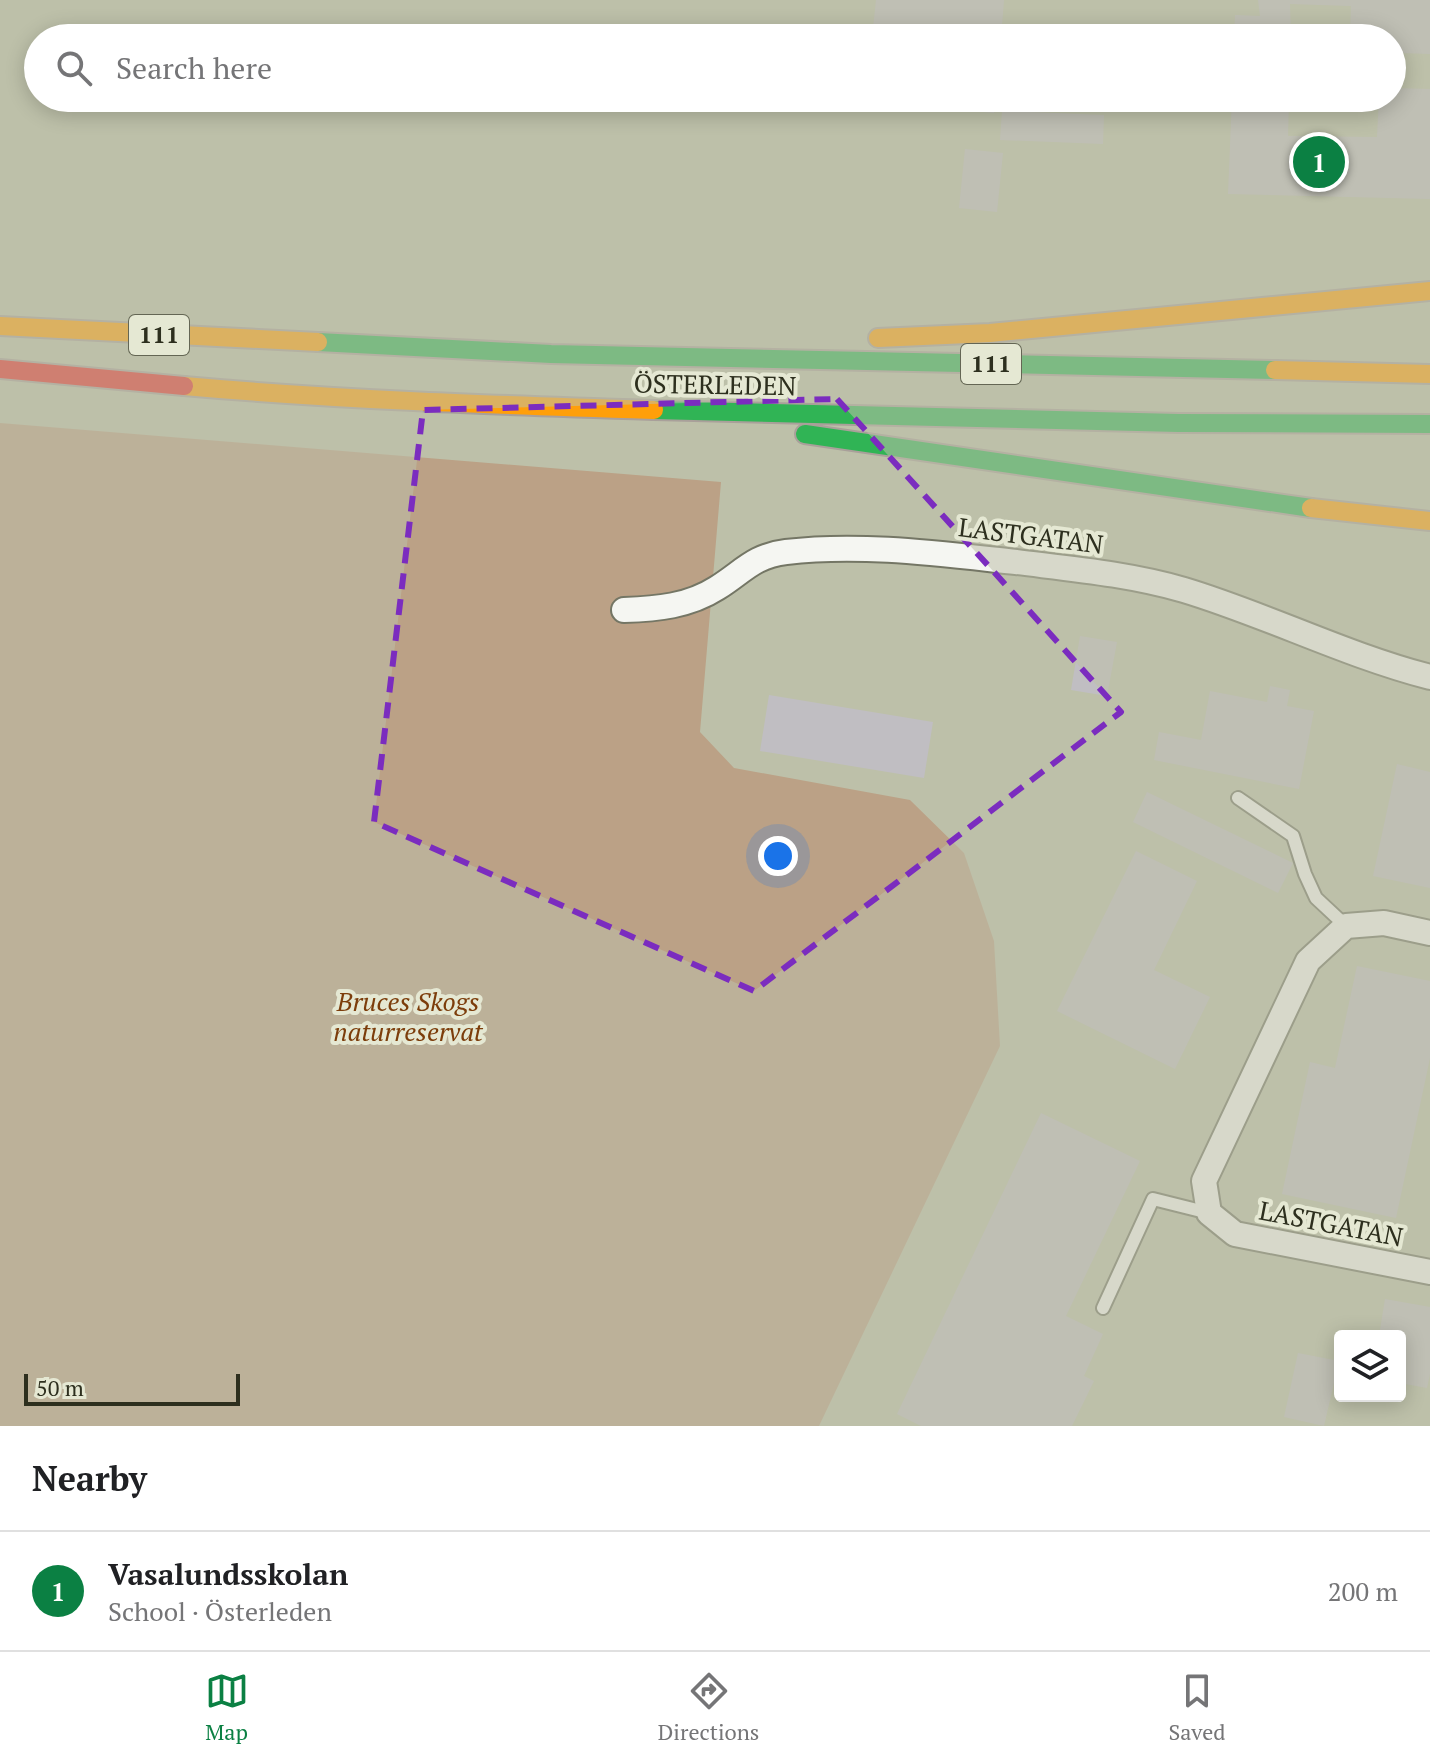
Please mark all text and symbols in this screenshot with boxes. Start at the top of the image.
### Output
search box [24,24,1406,112]
icon: search [52,46,96,90]
text: Search here [116,48,272,88]
pin: 1 [1293,132,1345,192]
road number: 111 [129,315,189,355]
road number: 111 [961,344,1021,384]
street label: ÖSTERLEDEN [633,366,797,402]
street label: LASTGATAN [957,509,1106,561]
your location [758,836,798,876]
park label: Bruces Skogs naturreservat [333,984,484,1048]
street label: LASTGATAN [1256,1192,1406,1254]
map controls [1334,1330,1406,1402]
button: layers [1334,1330,1406,1402]
scale bar [24,1370,240,1406]
text: 50 m [36,1373,84,1402]
text: Nearby [32,1456,147,1501]
text: Vasalundsskolan [108,1554,348,1594]
text: 1 [51,1574,65,1608]
text: 200 m [1328,1574,1398,1608]
text: School · Österleden [108,1594,332,1628]
tab: Map [205,1669,249,1746]
tab: Directions [658,1669,759,1746]
tab: Saved [1168,1669,1225,1746]

